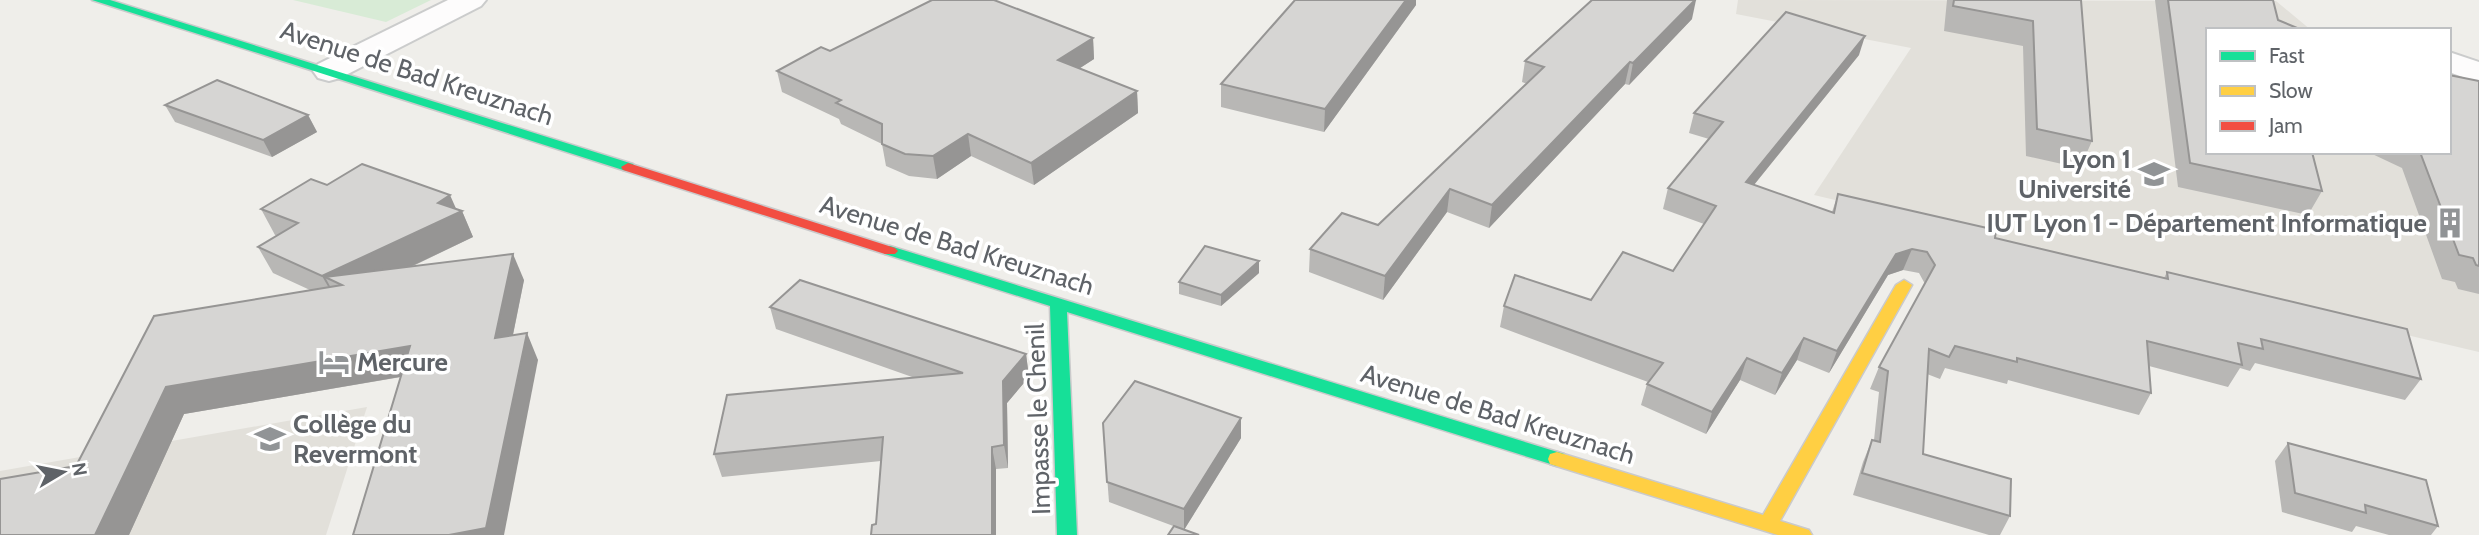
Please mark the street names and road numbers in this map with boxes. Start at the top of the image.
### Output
street label: Avenue de Bad Kreuznach [277,14,557,132]
street label: Avenue de Bad Kreuznach [816,188,1098,302]
street label: Impasse le Chenil [1019,323,1057,515]
street label: Avenue de Bad Kreuznach [1357,357,1639,471]

